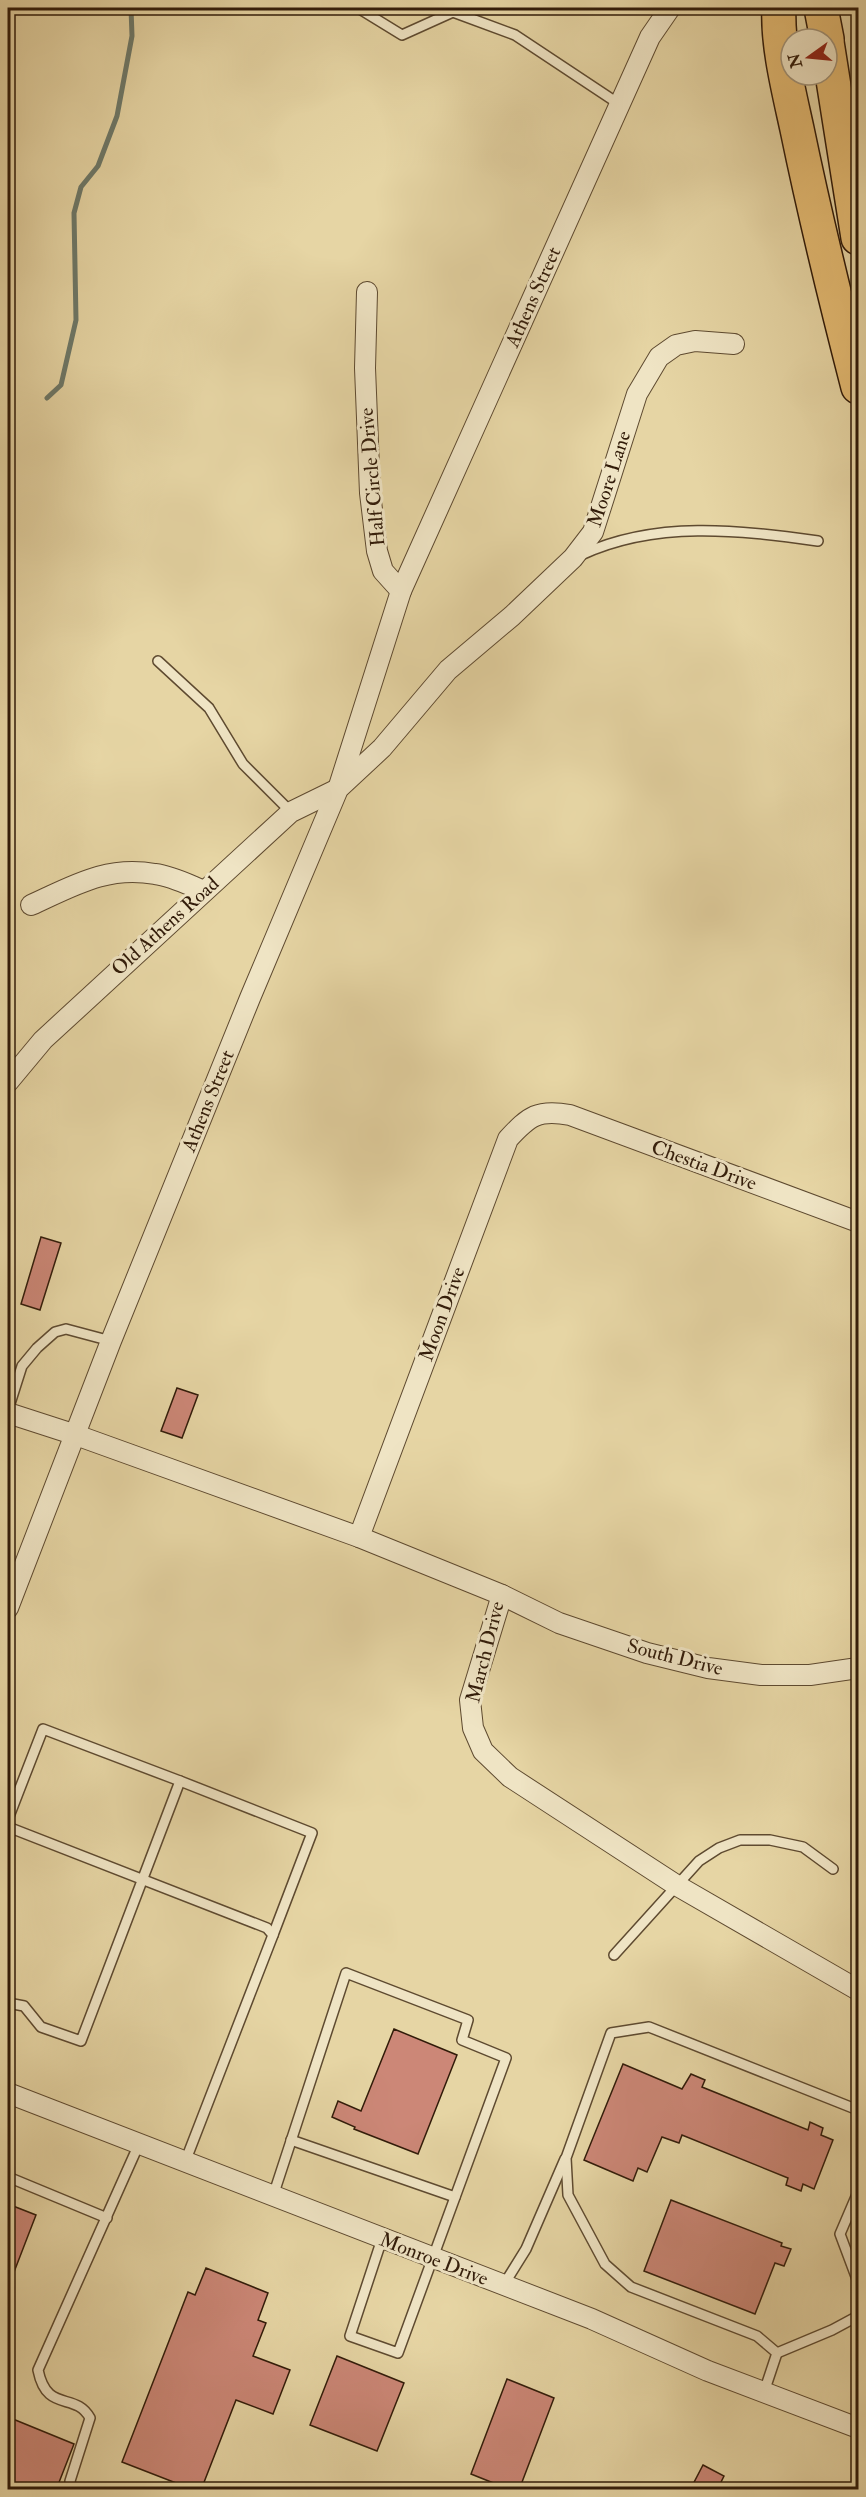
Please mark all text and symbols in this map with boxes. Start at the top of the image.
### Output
north arrow [779,27,839,87]
text: N [784,50,807,71]
street label: Athens Street [499,242,567,352]
street label: Half Circle Drive [353,407,391,547]
street label: Moore Lane [582,428,636,530]
street label: Old Athens Road [106,871,224,981]
street label: Athens Street [176,1046,240,1157]
street label: Chestia Drive [648,1134,760,1196]
street label: Moon Drive [413,1263,471,1365]
street label: March Drive [460,1599,510,1705]
street label: South Drive [624,1633,726,1681]
street label: Monroe Drive [376,2227,492,2291]

